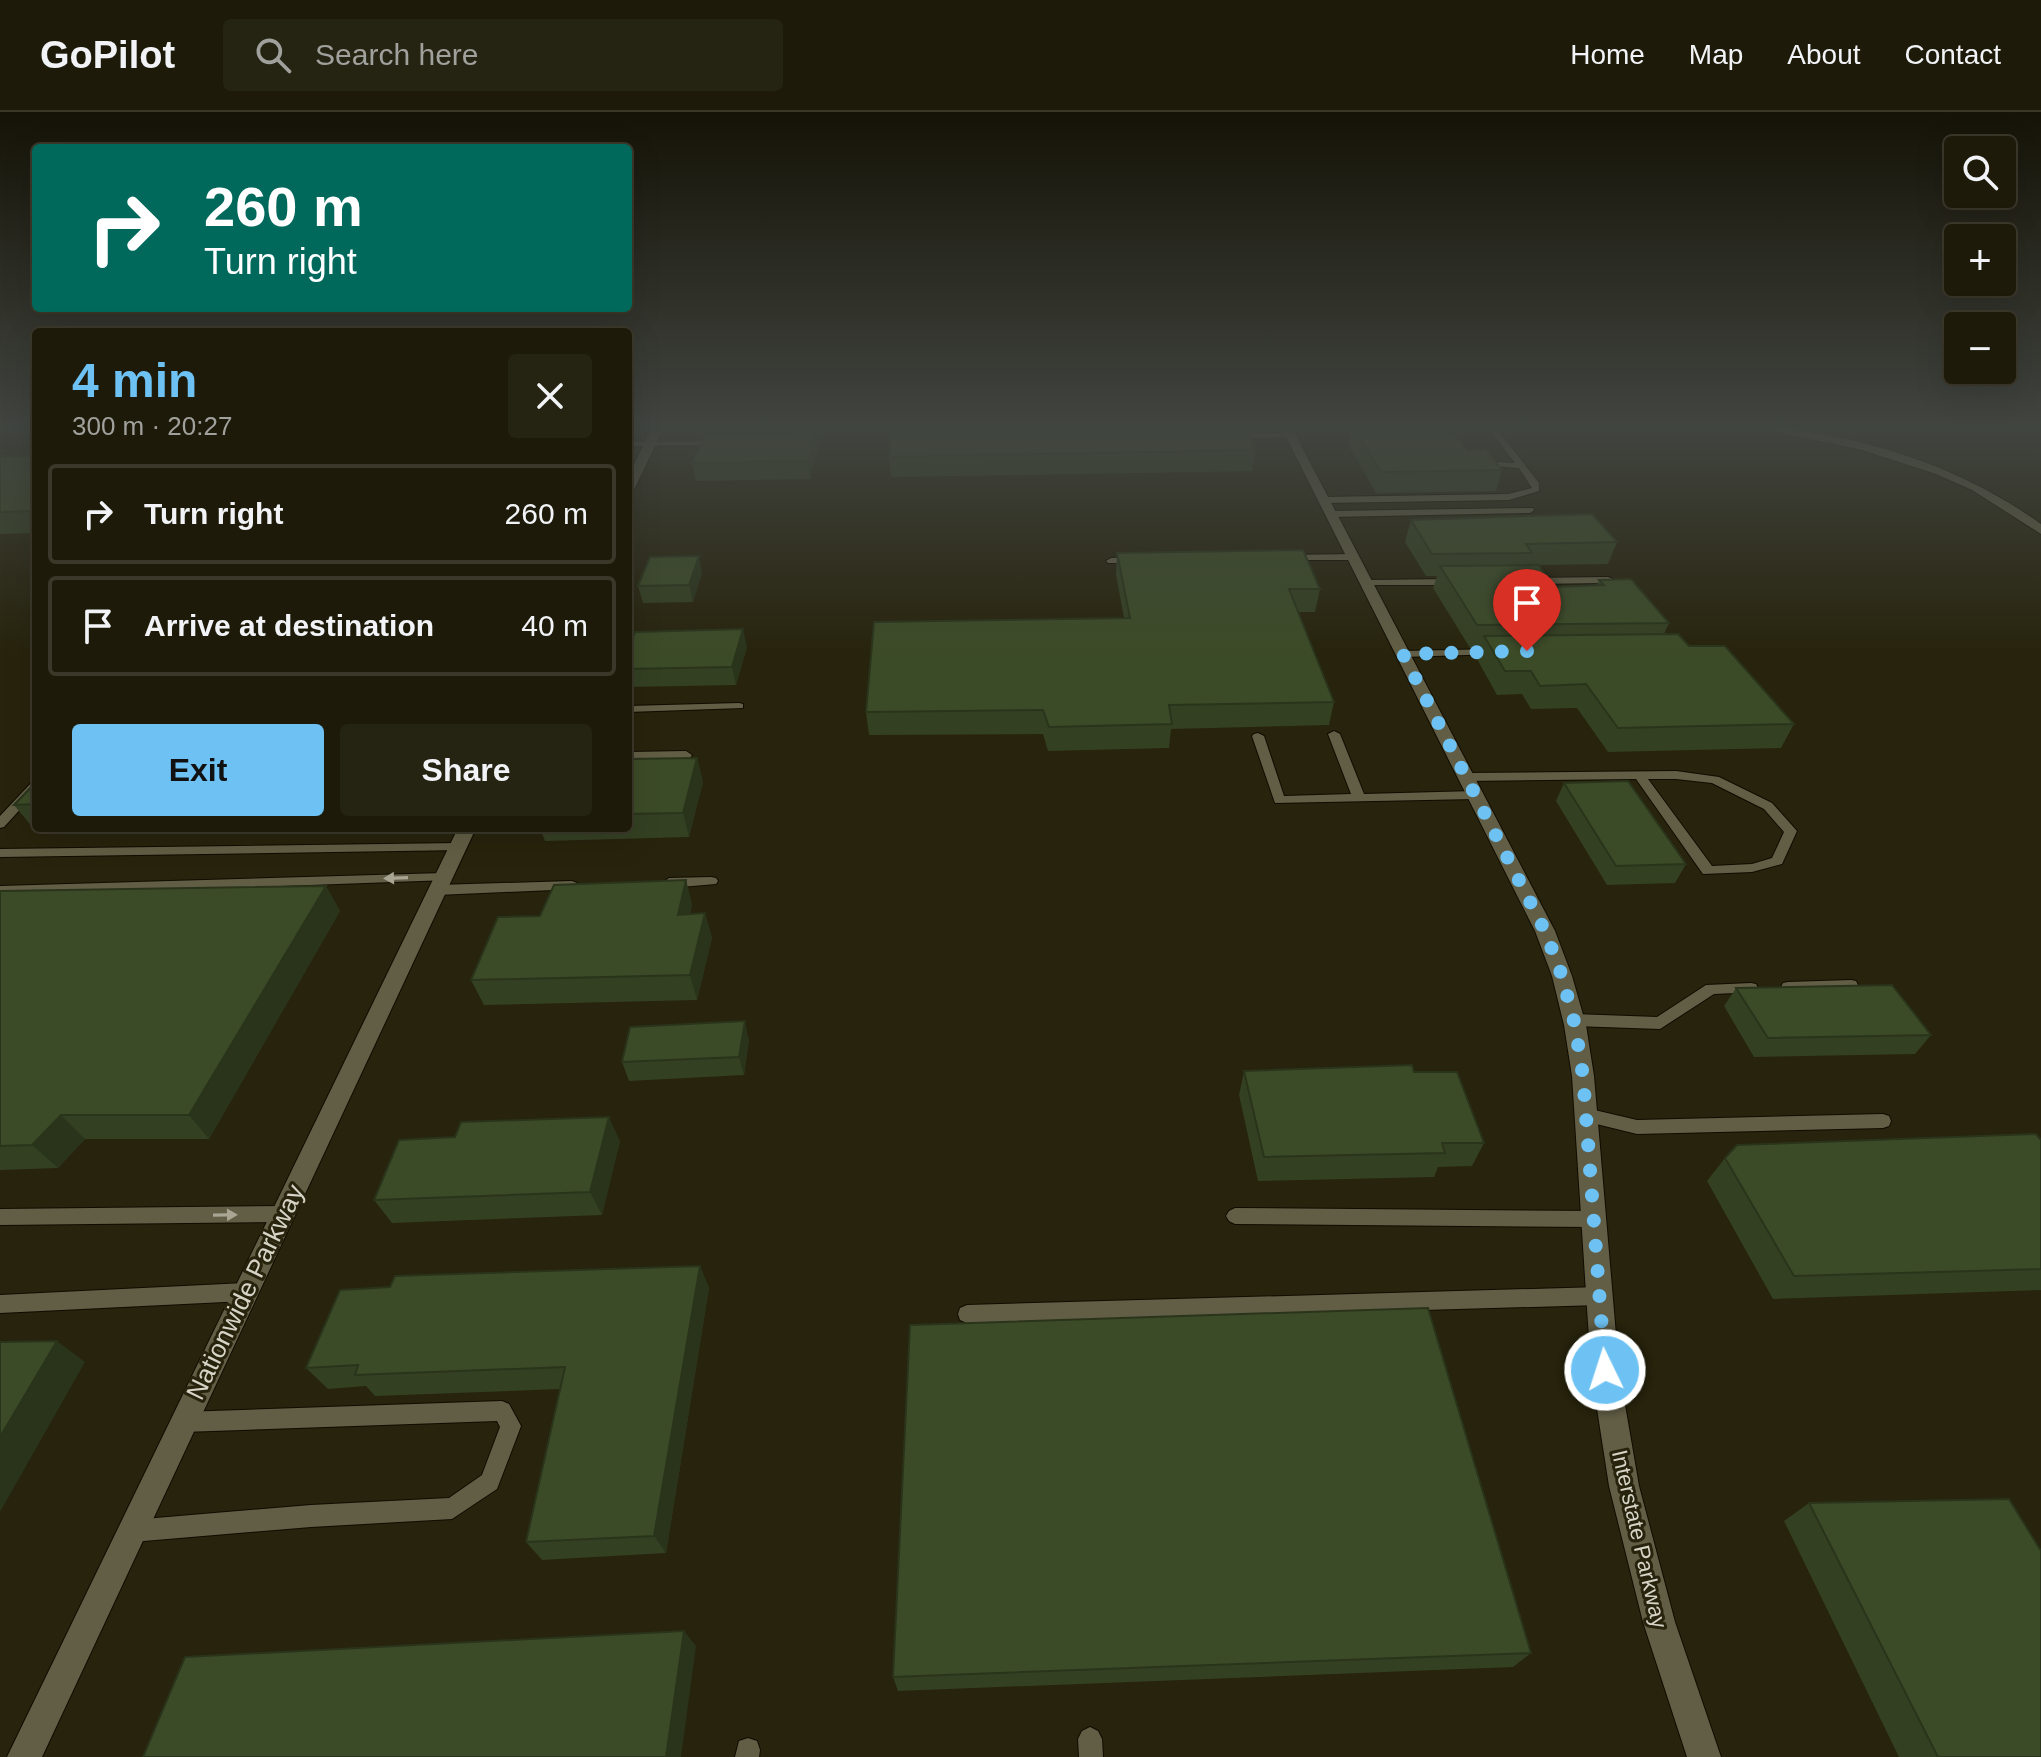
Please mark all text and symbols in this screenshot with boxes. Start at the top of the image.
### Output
search box [223,19,783,91]
icon: search [251,33,295,77]
text: GoPilot [40,34,175,76]
text: Search here [315,38,479,71]
text: Home [1570,39,1645,70]
text: Map [1689,39,1743,70]
text: About [1787,39,1861,70]
text: Contact [1905,39,2001,70]
map controls [1944,136,2016,384]
button: search [1944,136,2016,208]
text: 260 m [204,175,363,238]
icon: right [72,176,176,280]
button: + [1944,224,2016,296]
text: Turn right [204,241,357,282]
button: − [1944,312,2016,384]
text: 4 min [72,354,197,407]
button: close [508,354,592,438]
text: 300 m · 20:27 [72,411,232,441]
icon: right [76,492,120,536]
text: Turn right [144,497,283,530]
text: 260 m [505,497,588,530]
pin [1493,569,1561,651]
icon: arrive [1505,581,1549,625]
icon: arrive [76,604,120,648]
text: Arrive at destination [144,609,434,642]
text: 40 m [521,609,588,642]
button: Exit [72,724,324,816]
button: Share [340,724,592,816]
one-way arrow [383,872,408,885]
street label: Nationwide Parkway [180,1180,310,1404]
one-way arrow [213,1208,238,1221]
position arrow [1563,1328,1647,1412]
street label: Interstate Parkway [1607,1448,1672,1631]

